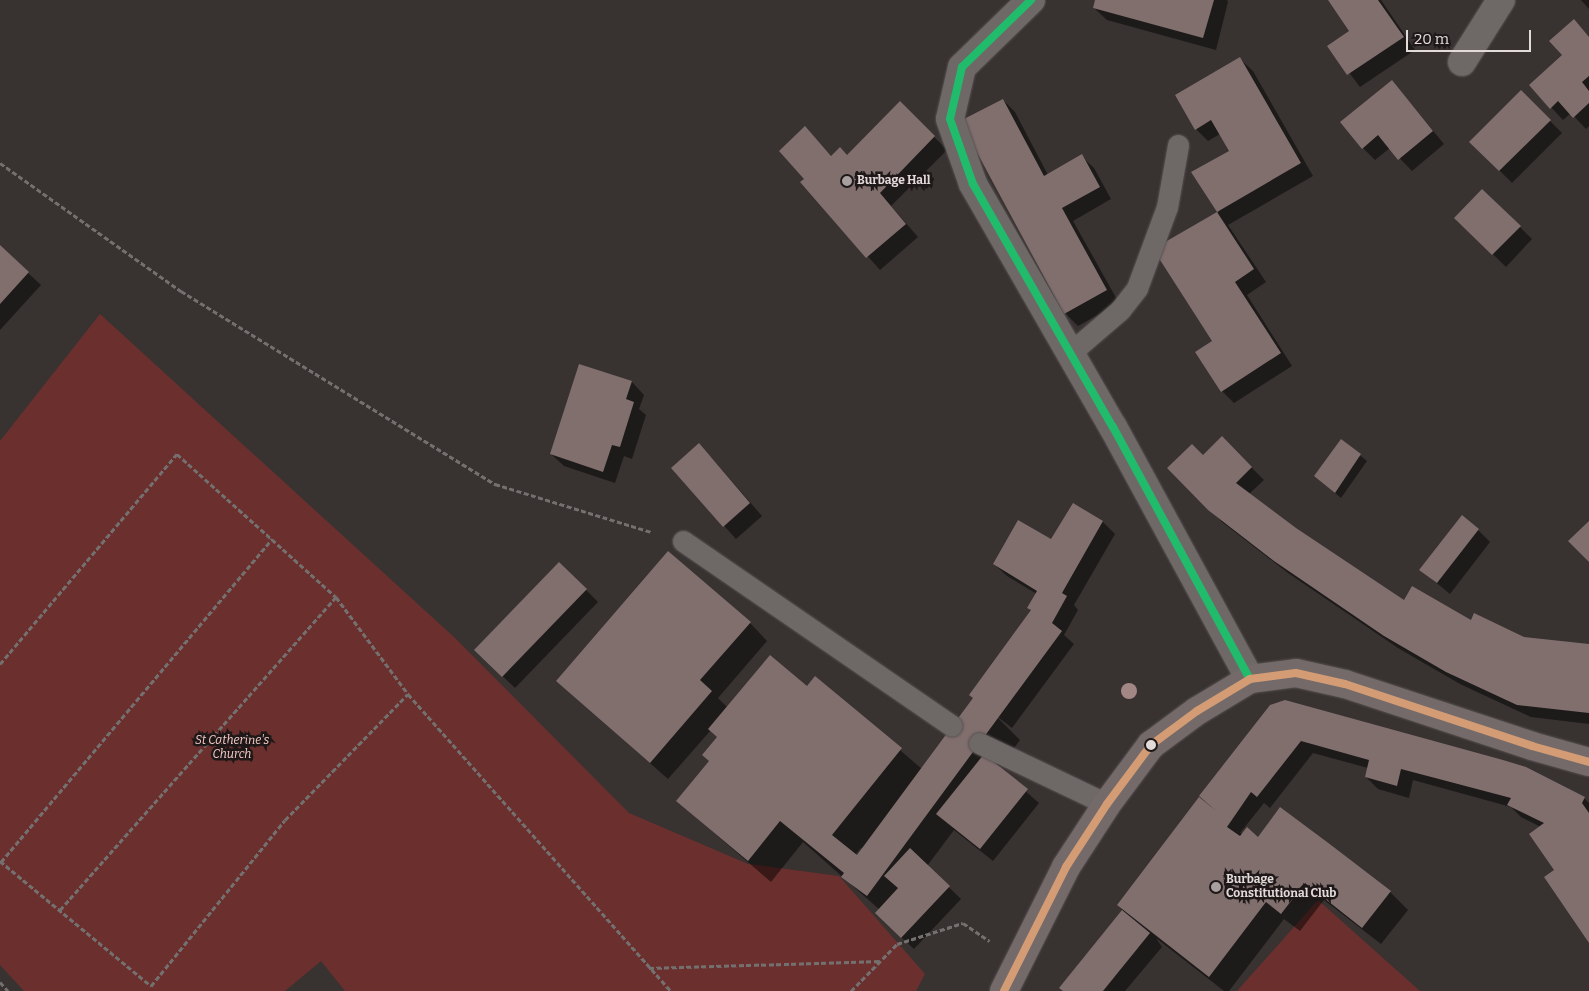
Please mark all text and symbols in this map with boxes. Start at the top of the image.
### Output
scale bar [1409,20,1534,52]
text: 20 m [1414,30,1449,48]
place label: Burbage Hall [857,174,930,188]
marker: Burbage Hall [841,175,853,187]
park label: St Catherine's Church [195,734,269,762]
unlabelled marker [1146,740,1156,750]
place label: Burbage Constitutional Club [1226,873,1336,901]
marker: Burbage Constitutional Club [1210,881,1222,893]

